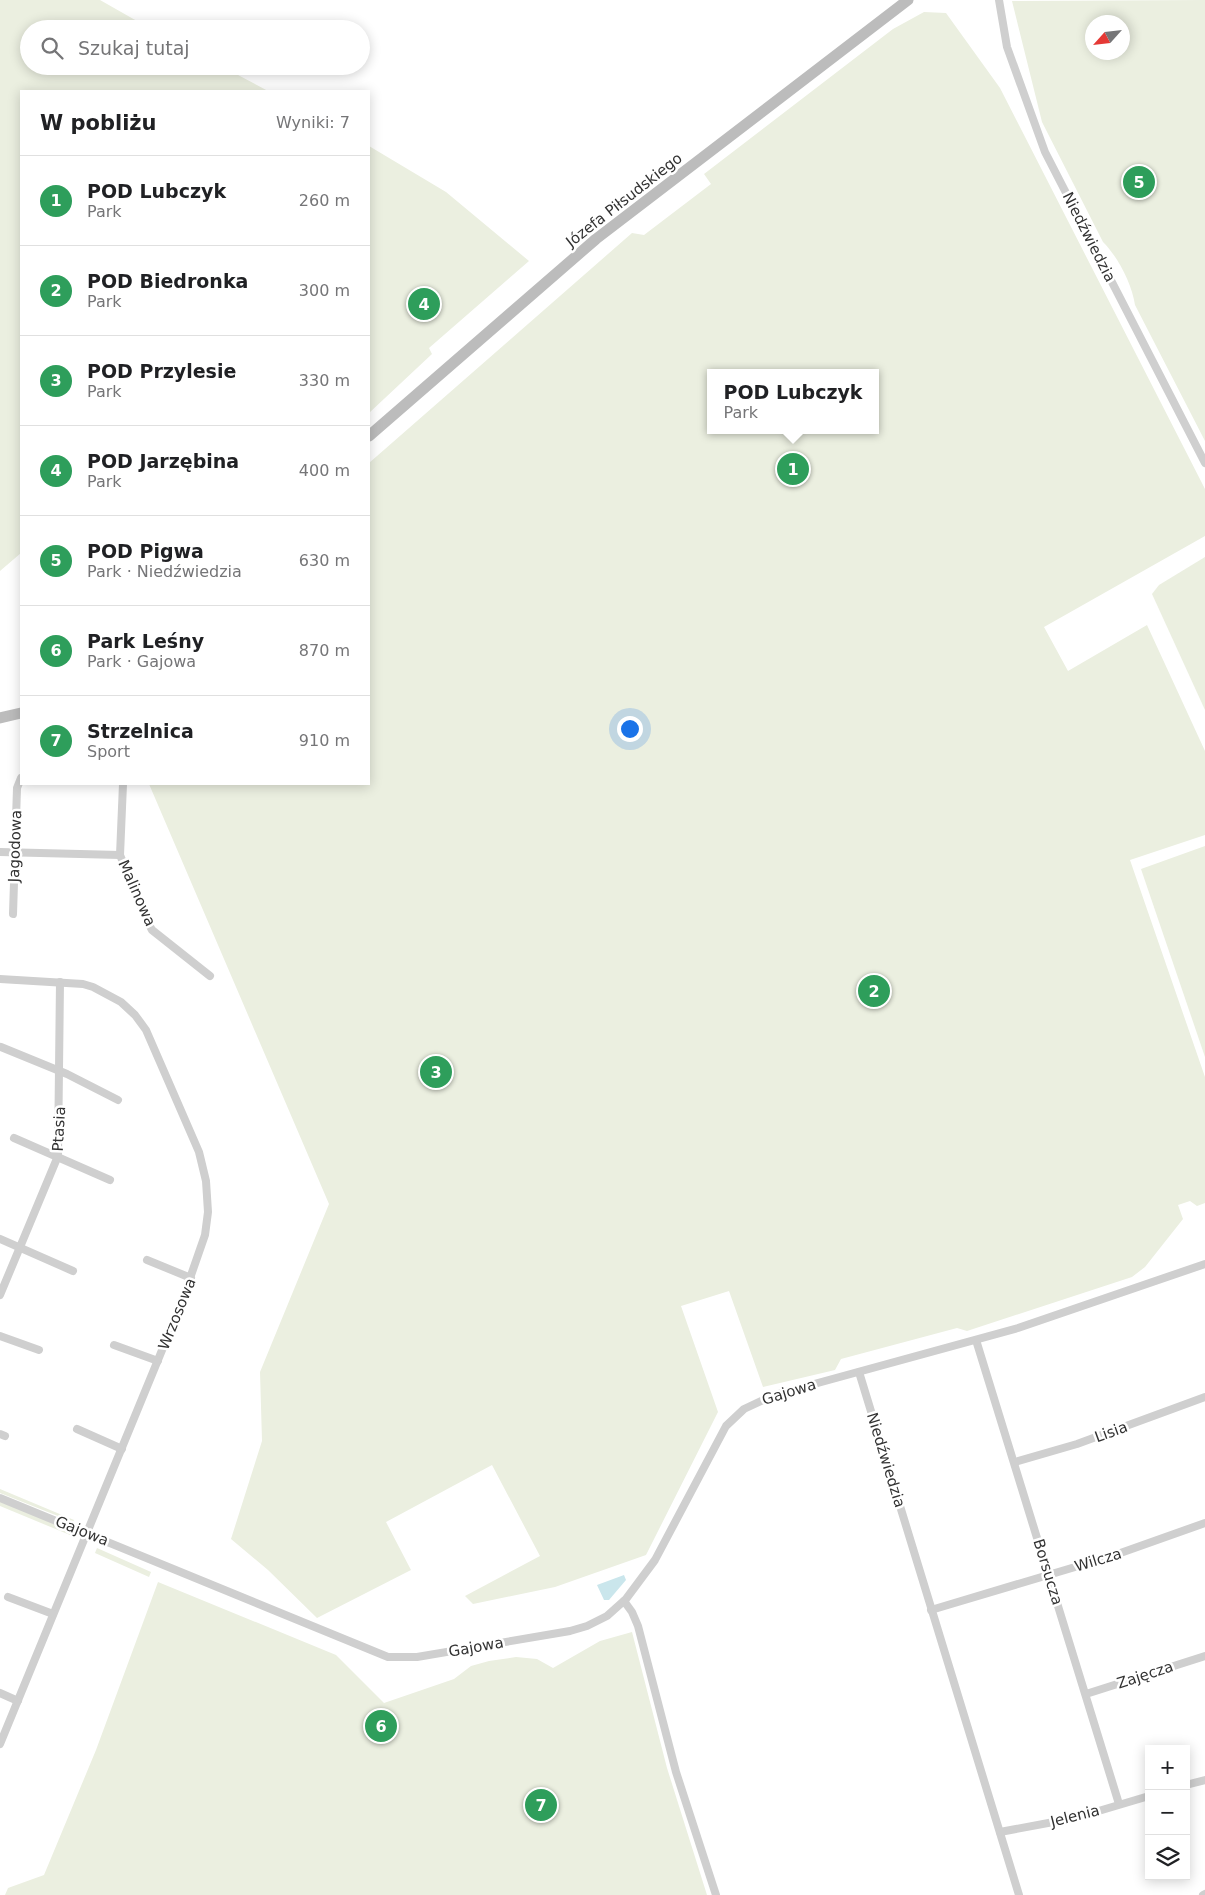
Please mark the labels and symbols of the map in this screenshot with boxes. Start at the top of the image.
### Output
north arrow [1085,15,1130,60]
street label: Józefa Piłsudskiego [562,149,686,252]
pin: 5 [1123,163,1155,201]
street label: Niedźwiedzia [1059,189,1119,285]
pin: 4 [408,285,440,323]
pin: 1 [777,450,809,488]
your location [617,716,643,742]
street label: Jagodowa [5,809,25,884]
street label: Malinowa [114,857,160,929]
pin: 2 [858,972,890,1010]
pin: 3 [420,1053,452,1091]
street label: Ptasia [49,1106,69,1152]
street label: Wrzosowa [154,1275,200,1353]
street label: Gajowa [760,1375,818,1409]
street label: Niedźwiedzia [863,1410,909,1510]
street label: Lisia [1092,1418,1130,1446]
street label: Gajowa [53,1512,111,1550]
street label: Borsucza [1029,1537,1067,1607]
street label: Wilcza [1072,1544,1124,1576]
street label: Gajowa [447,1633,505,1661]
street label: Zajęcza [1115,1657,1175,1693]
pin: 6 [365,1707,397,1745]
pin: 7 [525,1786,557,1824]
street label: Jelenia [1048,1801,1101,1831]

